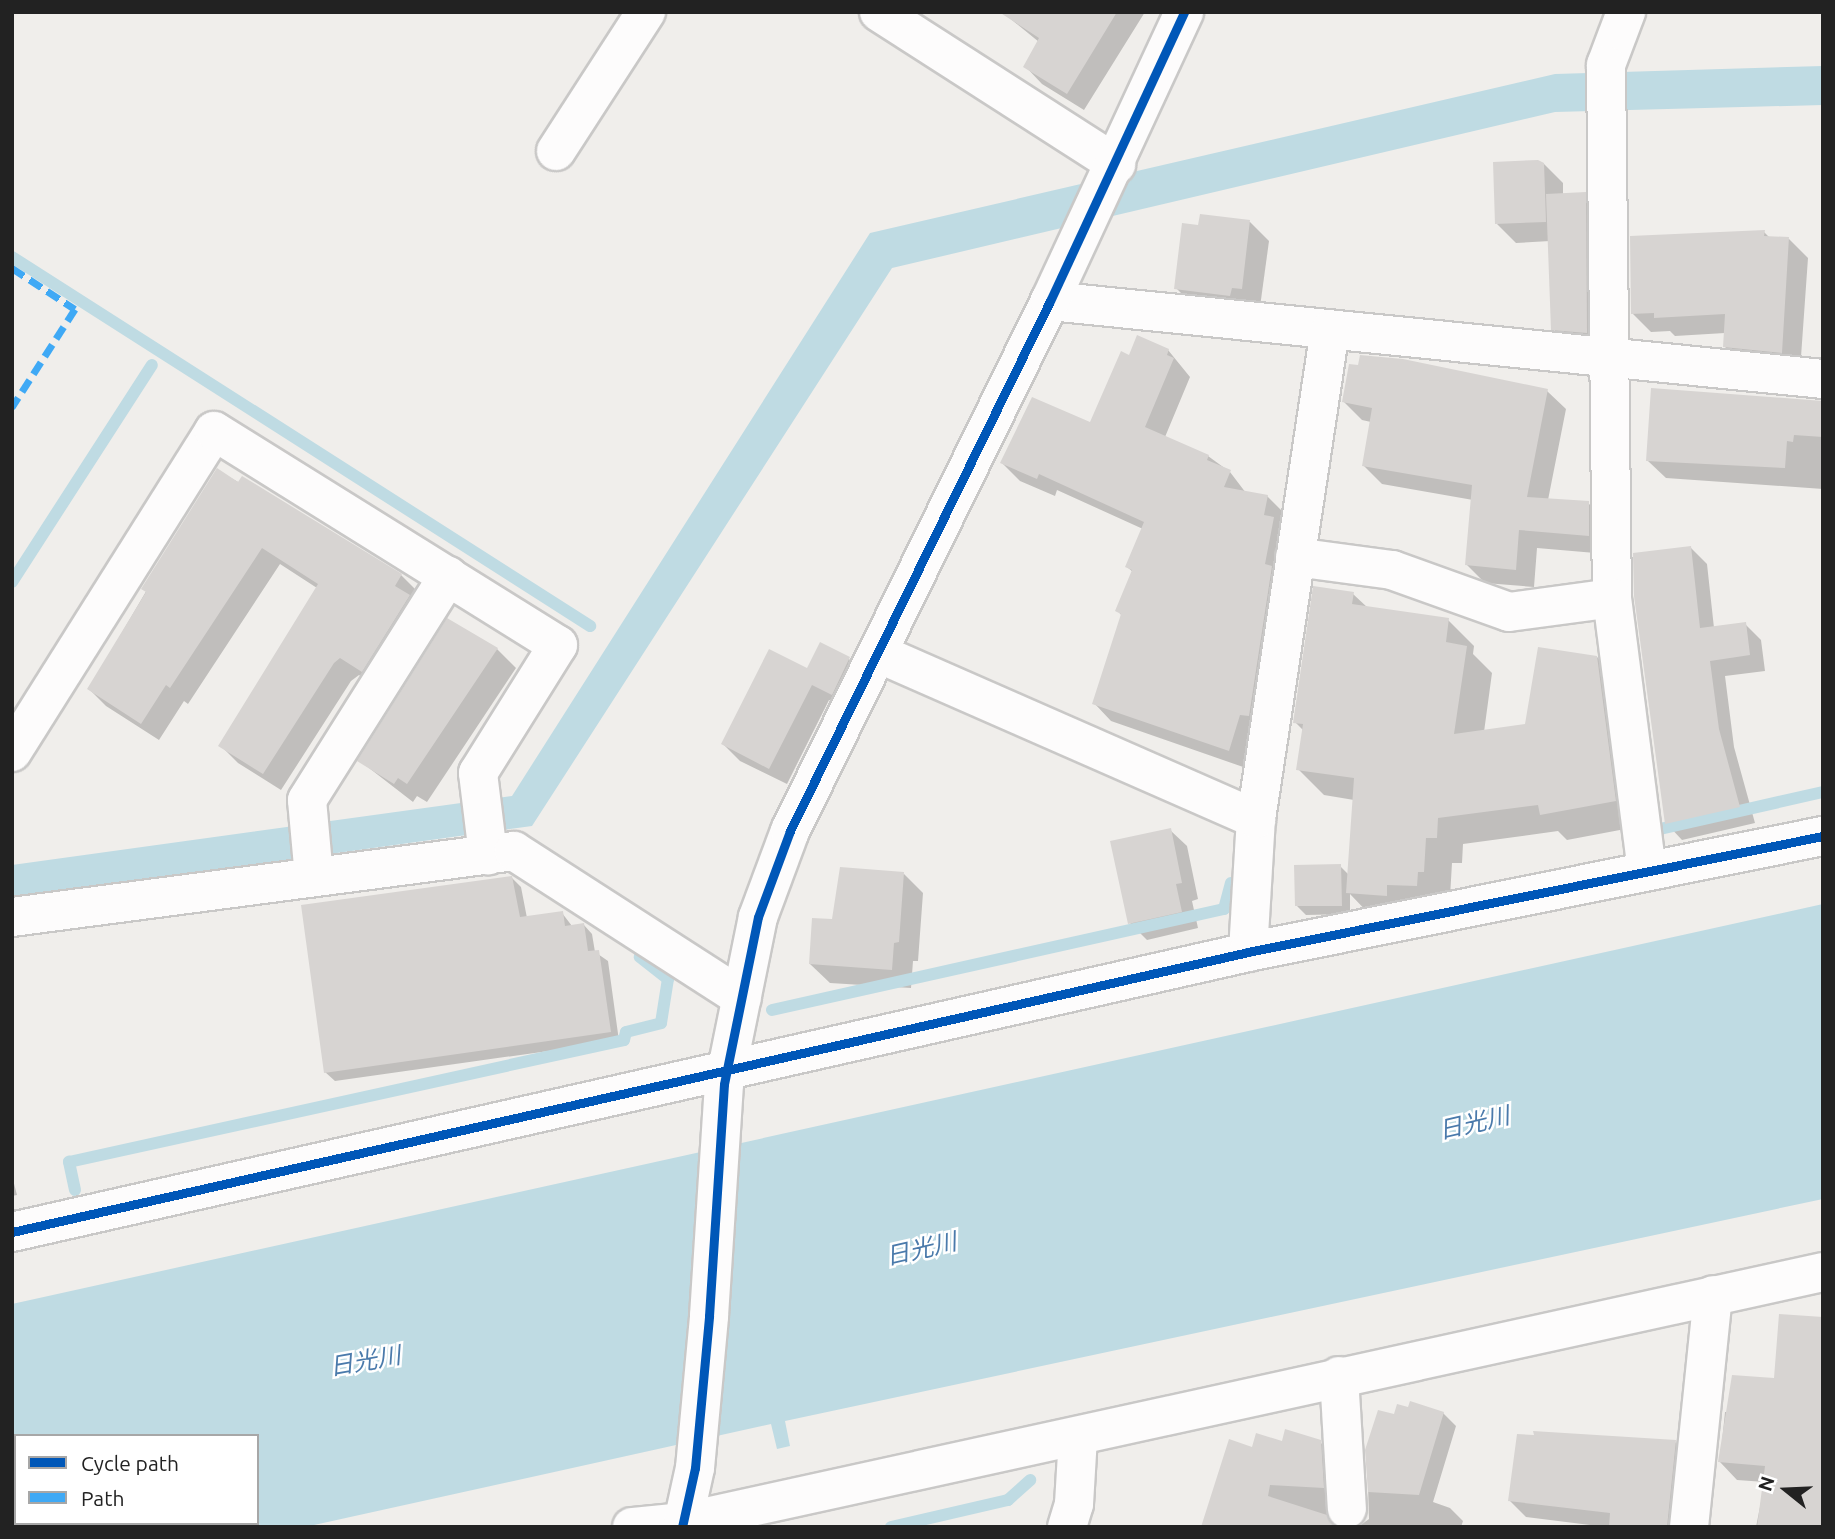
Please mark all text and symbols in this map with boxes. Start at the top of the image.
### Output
water label: 日光川 [1436,1101,1512,1145]
water label: 日光川 [883,1227,959,1271]
water label: 日光川 [327,1341,403,1381]
legend [14,1434,259,1525]
text: Cycle path [81,1451,179,1475]
north arrow [1751,1455,1821,1525]
text: N [1753,1473,1779,1494]
text: Path [81,1486,124,1510]

